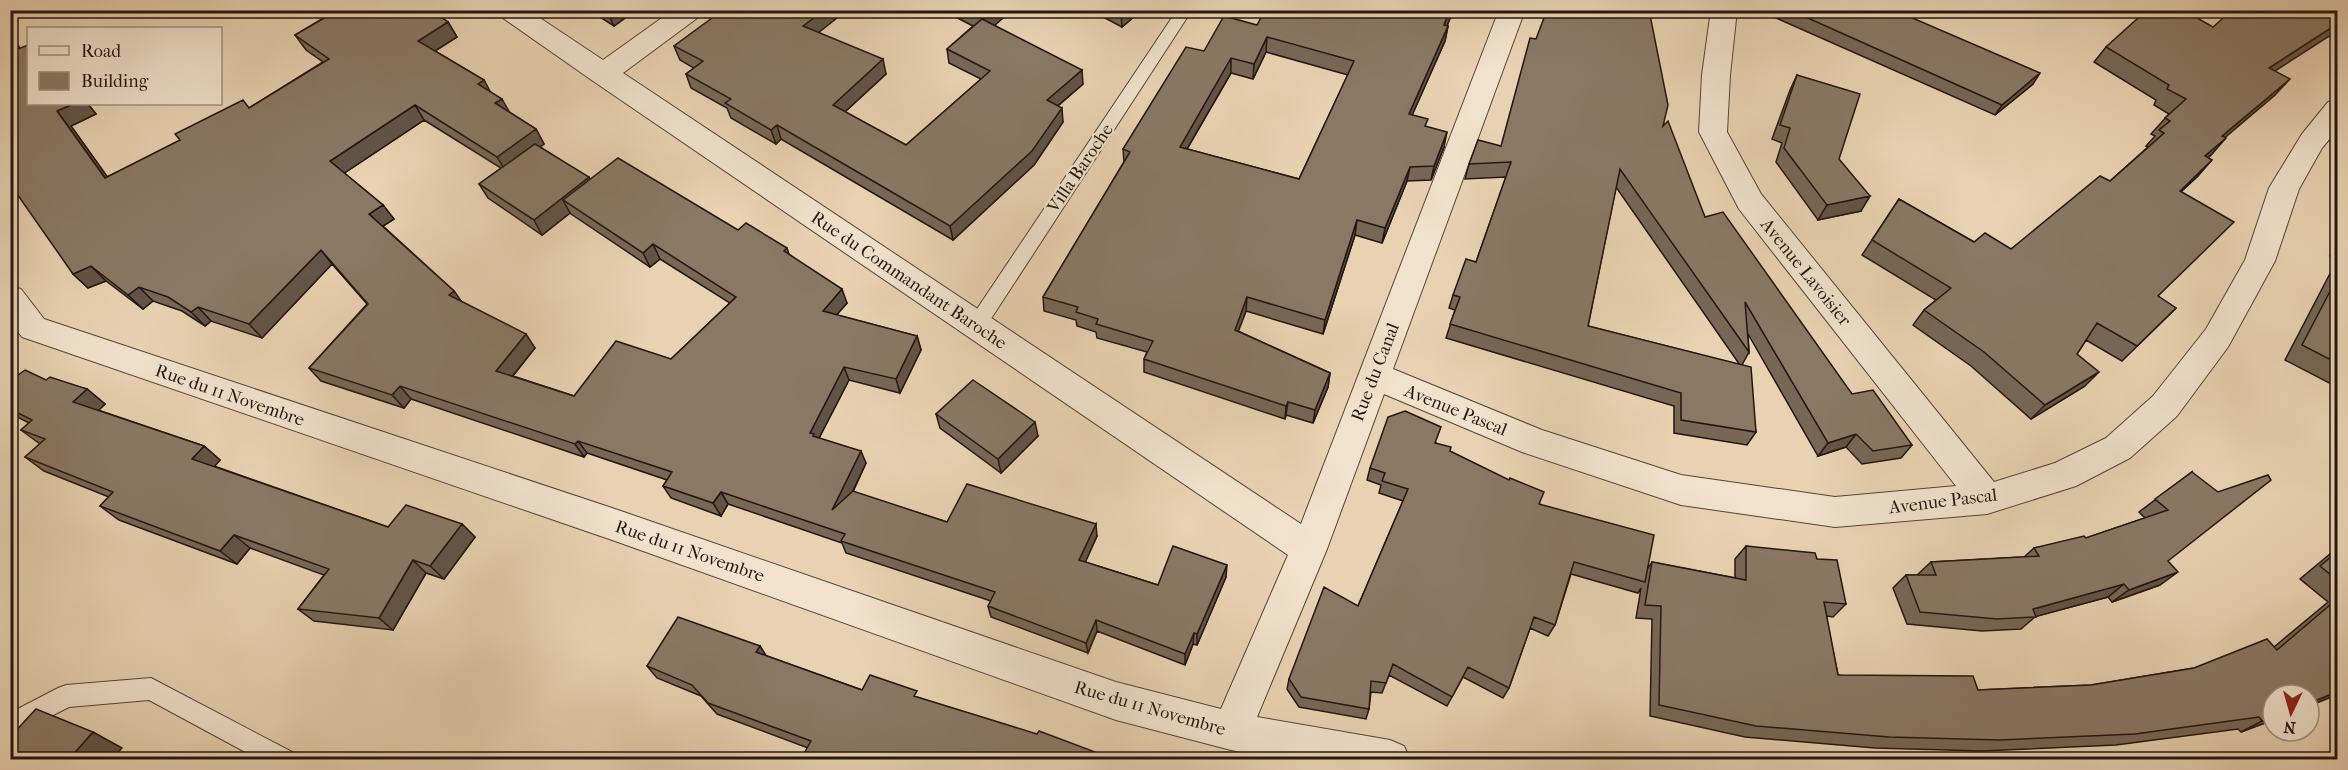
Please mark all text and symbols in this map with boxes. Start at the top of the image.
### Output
legend [27,27,222,105]
text: Road [81,41,121,62]
text: Building [81,71,149,92]
street label: Villa Baroche [1042,120,1118,218]
street label: Rue du Commandant Baroche [807,207,1011,354]
street label: Avenue Lavoisier [1755,214,1856,331]
street label: Rue du Canal [1347,320,1404,424]
street label: Rue du 11 Novembre [152,360,307,431]
street label: Avenue Pascal [1400,380,1510,441]
street label: Avenue Pascal [1887,484,1998,519]
street label: Rue du 11 Novembre [612,516,767,587]
street label: Rue du 11 Novembre [1072,677,1228,740]
north arrow [2261,683,2321,743]
text: N [2282,717,2297,737]

